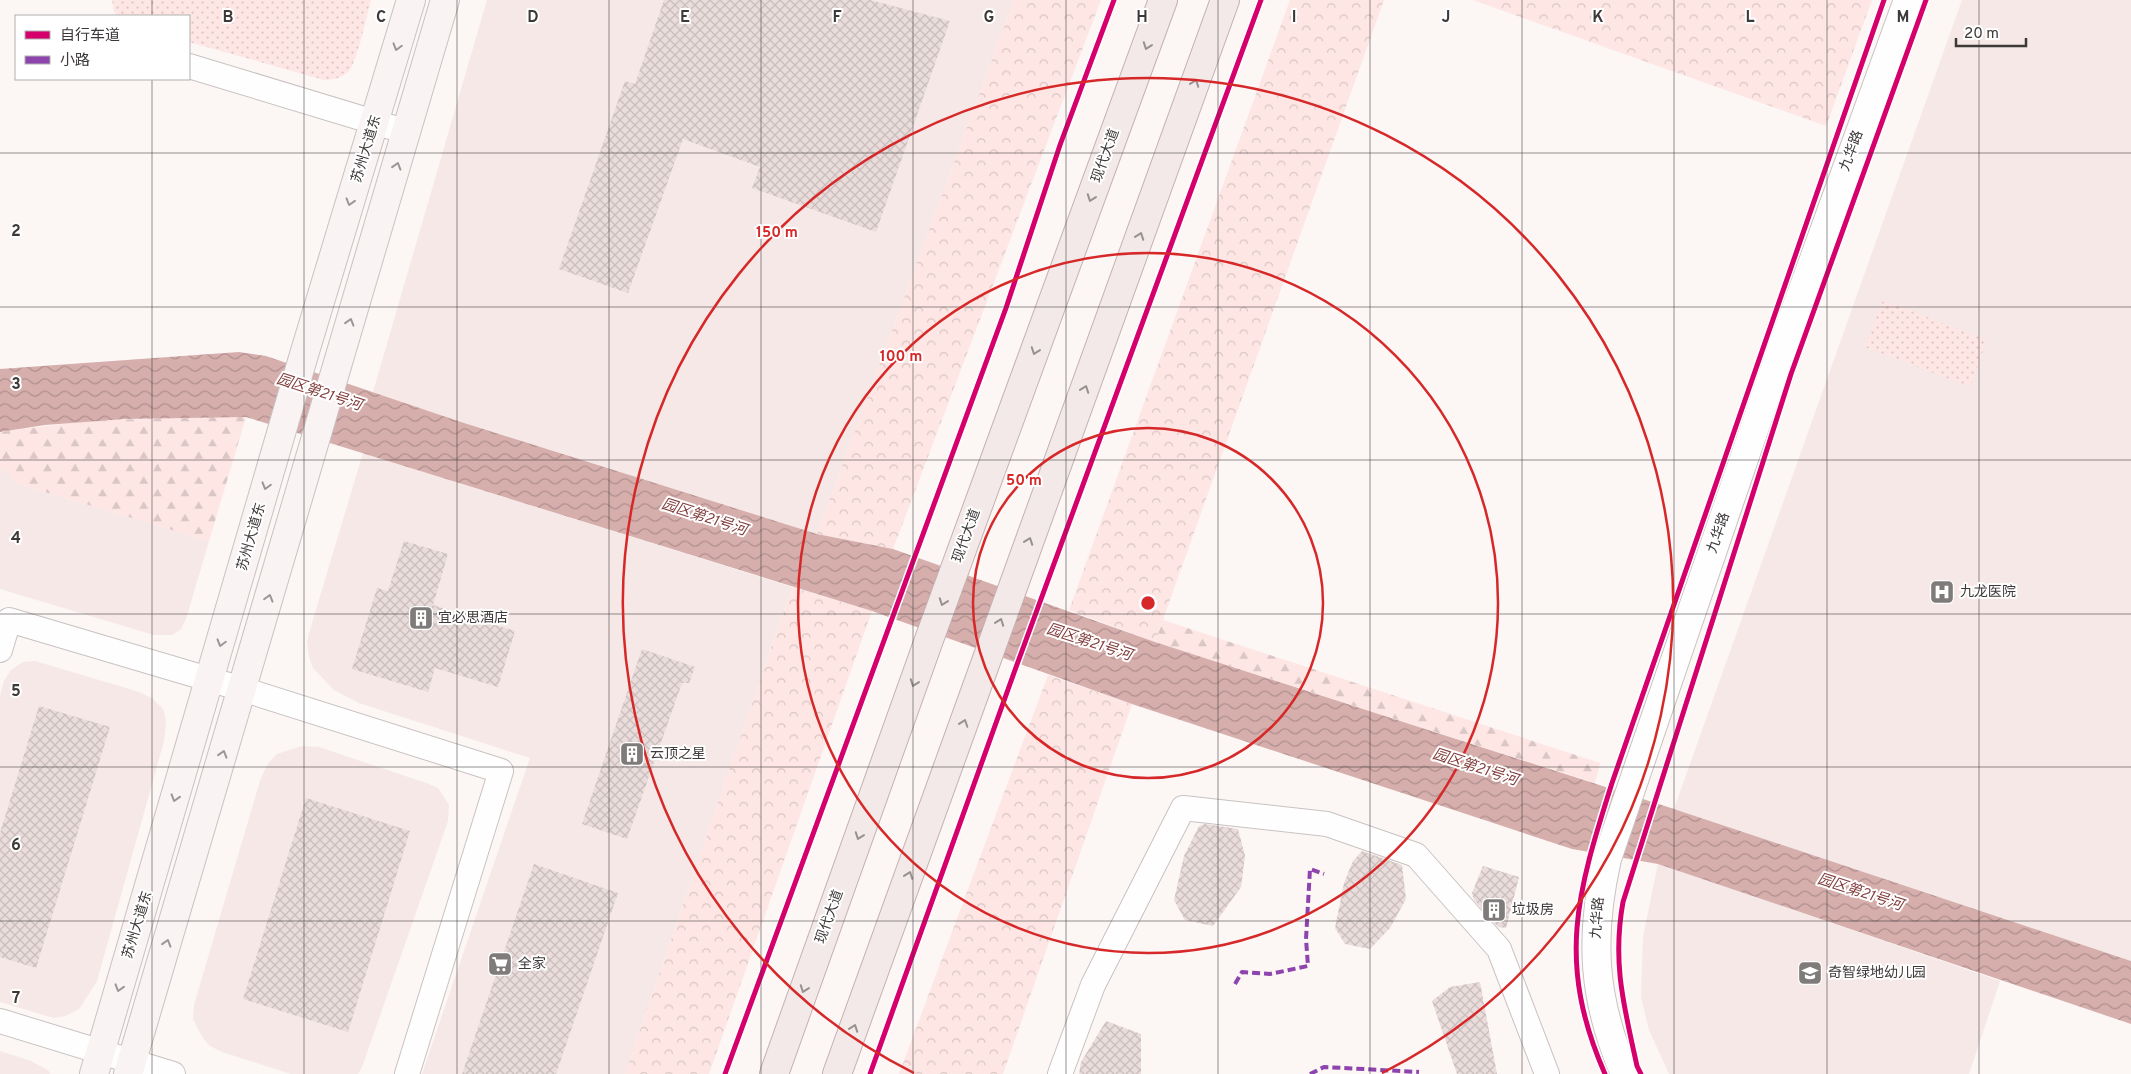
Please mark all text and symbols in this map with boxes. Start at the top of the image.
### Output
text: B [222,8,234,28]
text: C [376,8,386,28]
text: D [527,8,539,28]
text: E [680,8,690,28]
text: F [832,8,842,28]
text: G [984,8,994,28]
text: H [1136,8,1148,28]
text: I [1292,8,1296,28]
text: J [1442,8,1450,28]
text: K [1592,8,1604,28]
text: L [1745,8,1755,28]
text: M [1897,8,1909,28]
legend [15,15,190,80]
scale bar [1956,15,2026,47]
text: 20 m [1964,25,1999,44]
text: 自行车道 [60,27,120,46]
one-way arrow [1143,41,1153,50]
one-way arrow [392,42,403,51]
text: 小路 [60,52,90,71]
one-way arrow [1189,79,1199,88]
street label: 苏州大道东 [348,113,385,185]
street label: 现代大道 [1087,126,1124,185]
street label: 九华路 [1836,128,1867,174]
one-way arrow [391,162,401,170]
one-way arrow [1087,194,1097,202]
one-way arrow [346,198,356,206]
text: 2 [11,222,21,242]
text: 150 m [756,224,798,243]
one-way arrow [1134,232,1144,240]
one-way arrow [344,318,354,326]
one-way arrow [1031,346,1041,355]
text: 100 m [880,348,922,367]
water label: 园区第21号河 [274,370,367,417]
text: 3 [11,375,21,395]
one-way arrow [1079,385,1089,393]
text: 50 m [1006,472,1042,491]
one-way arrow [262,482,272,490]
water label: 园区第21号河 [659,495,752,542]
street label: 苏州大道东 [233,501,270,573]
street label: 现代大道 [948,506,985,565]
street label: 九华路 [1703,510,1734,556]
text: 4 [11,529,21,549]
one-way arrow [1023,538,1033,546]
hospital icon: 九龙医院 [1929,579,1955,605]
place label: 九龙医院 [1960,583,2016,601]
centre of rings [1139,594,1157,612]
one-way arrow [264,595,274,603]
one-way arrow [939,598,949,606]
building icon: 宜必思酒店 [408,605,434,631]
place label: 宜必思酒店 [438,610,508,627]
one-way arrow [994,618,1004,627]
water label: 园区第21号河 [1044,620,1137,667]
one-way arrow [217,638,227,646]
one-way arrow [910,678,920,687]
text: 5 [11,682,21,702]
one-way arrow [958,719,968,727]
building icon: 云顶之星 [619,741,645,767]
water label: 园区第21号河 [1430,745,1523,792]
place label: 云顶之星 [650,746,706,763]
one-way arrow [217,750,228,758]
one-way arrow [171,794,181,802]
one-way arrow [855,831,865,840]
text: 6 [11,836,21,856]
water label: 园区第21号河 [1815,870,1908,917]
one-way arrow [903,872,913,880]
street label: 现代大道 [811,887,848,946]
street label: 苏州大道东 [119,889,156,961]
street label: 九华路 [1587,896,1608,940]
building icon: 垃圾房 [1481,897,1507,923]
place label: 垃圾房 [1512,901,1554,919]
one-way arrow [161,940,171,948]
supermarket icon: 全家 [487,951,513,977]
place label: 全家 [518,955,546,973]
school or university icon: 奇智绿地幼儿园 [1797,960,1823,986]
place label: 奇智绿地幼儿园 [1828,964,1926,982]
one-way arrow [115,983,125,991]
one-way arrow [800,984,810,993]
text: 7 [12,989,20,1009]
one-way arrow [848,1024,858,1033]

